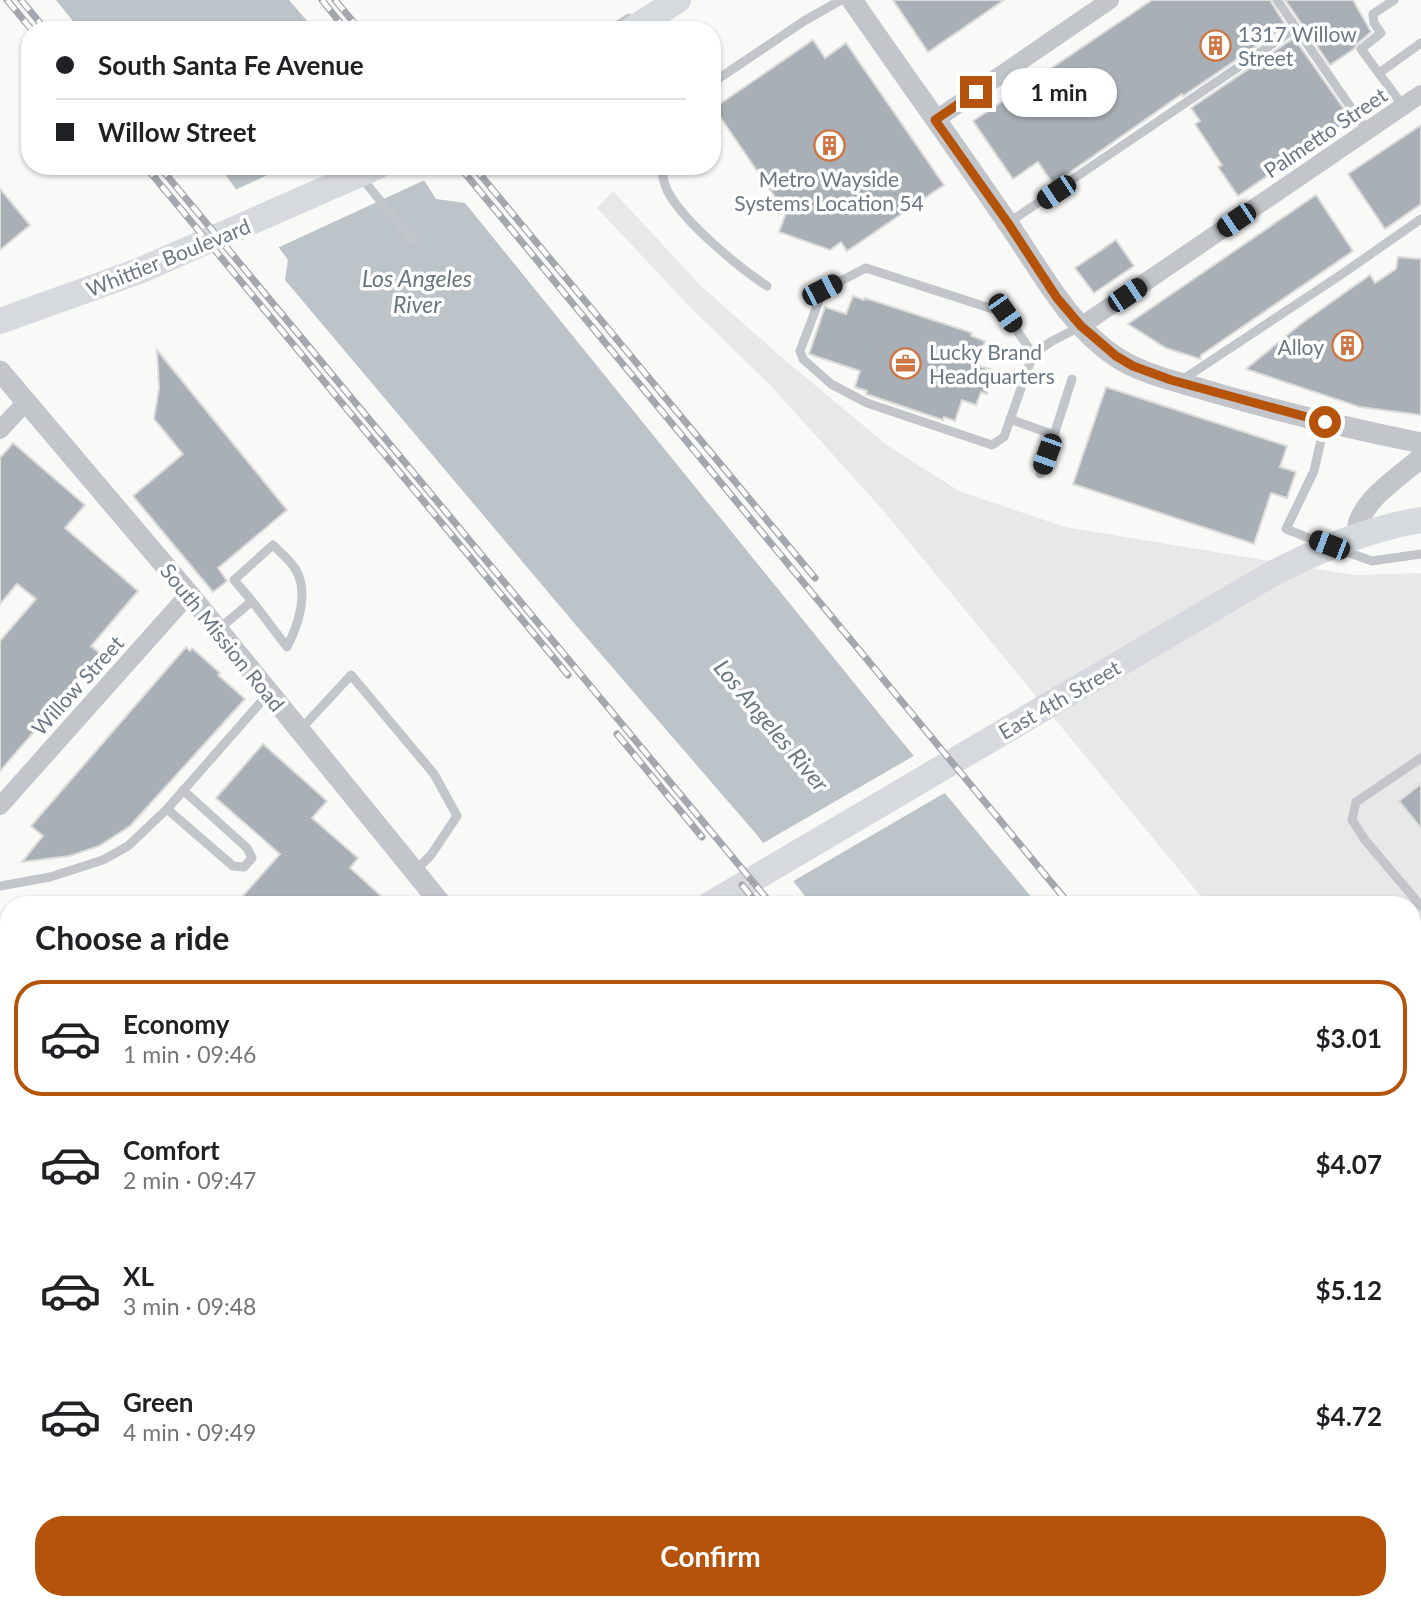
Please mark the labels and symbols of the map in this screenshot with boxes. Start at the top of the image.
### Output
place label: 1317 Willow Street [1238,21,1357,70]
building icon: 1317 Willow Street [1198,28,1232,62]
callout: 1 min [1000,68,1116,116]
route end [960,76,992,108]
street label: Palmetto Street [1259,81,1392,182]
building icon: Metro Wayside Systems Location 54 [812,129,846,163]
place label: Metro Wayside Systems Location 54 [734,166,924,215]
car [1033,172,1080,212]
car [1213,200,1260,240]
street label: Whittier Boulevard [82,213,254,301]
water label: Los Angeles River [362,264,472,318]
car [799,271,846,309]
car [1104,275,1151,315]
car [985,290,1026,336]
building icon: Alloy [1330,329,1364,363]
place label: Alloy [1278,334,1324,359]
place label: Lucky Brand Headquarters [929,339,1055,388]
office icon: Lucky Brand Headquarters [889,346,923,380]
route start [1309,406,1341,438]
car [1030,431,1065,477]
car [1306,528,1353,562]
street label: South Mission Road [156,558,290,716]
street label: Willow Street [26,630,128,740]
water label: Los Angeles River [709,653,836,797]
street label: East 4th Street [994,654,1125,744]

